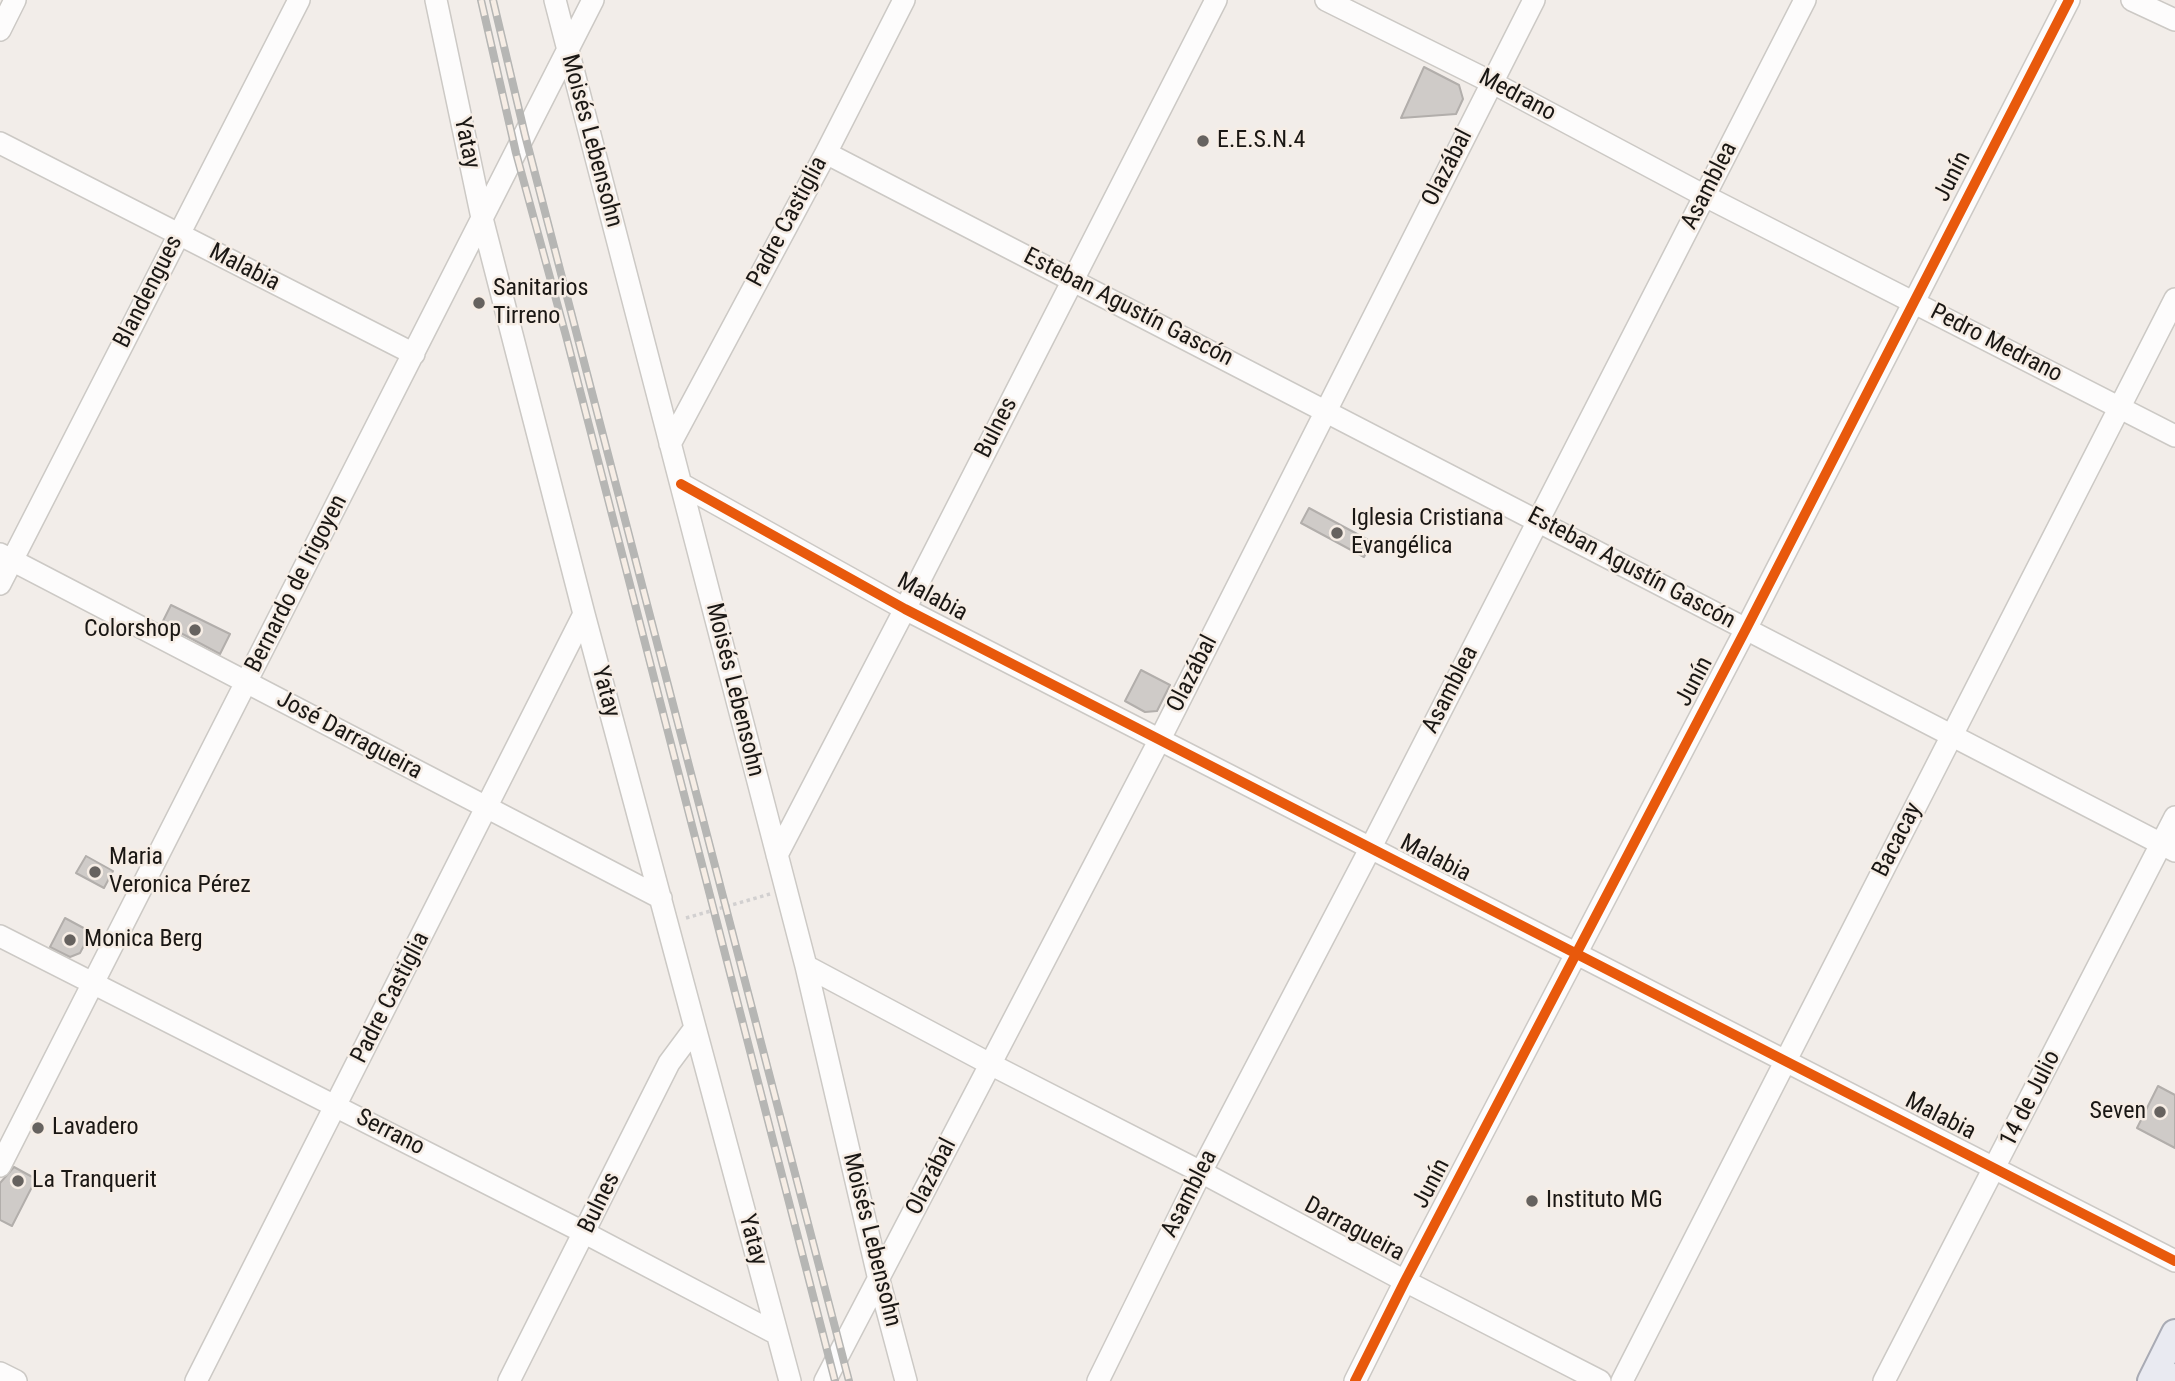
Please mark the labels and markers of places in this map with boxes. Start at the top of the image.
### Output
place label: E.E.S.N.4 [1217,127,1305,155]
marker: E.E.S.N.4 [1195,133,1211,149]
place label: Sanitarios Tirreno [493,275,588,331]
marker: Sanitarios Tirreno [471,295,487,311]
place label: Iglesia Cristiana Evangélica [1351,505,1504,561]
marker: Iglesia Cristiana Evangélica [1329,525,1345,541]
place label: Colorshop [84,616,181,644]
marker: Colorshop [187,622,203,638]
place label: Maria Veronica Pérez [109,844,251,900]
marker: Maria Veronica Pérez [87,864,103,880]
place label: Monica Berg [84,926,203,954]
marker: Monica Berg [62,932,78,948]
place label: Seven [2089,1098,2146,1126]
marker: Seven [2152,1104,2168,1120]
place label: Lavadero [52,1114,139,1142]
marker: Lavadero [30,1120,46,1136]
place label: La Tranquerit [32,1167,157,1195]
marker: La Tranquerit [10,1173,26,1189]
place label: Instituto MG [1546,1187,1663,1215]
marker: Instituto MG [1524,1193,1540,1209]

